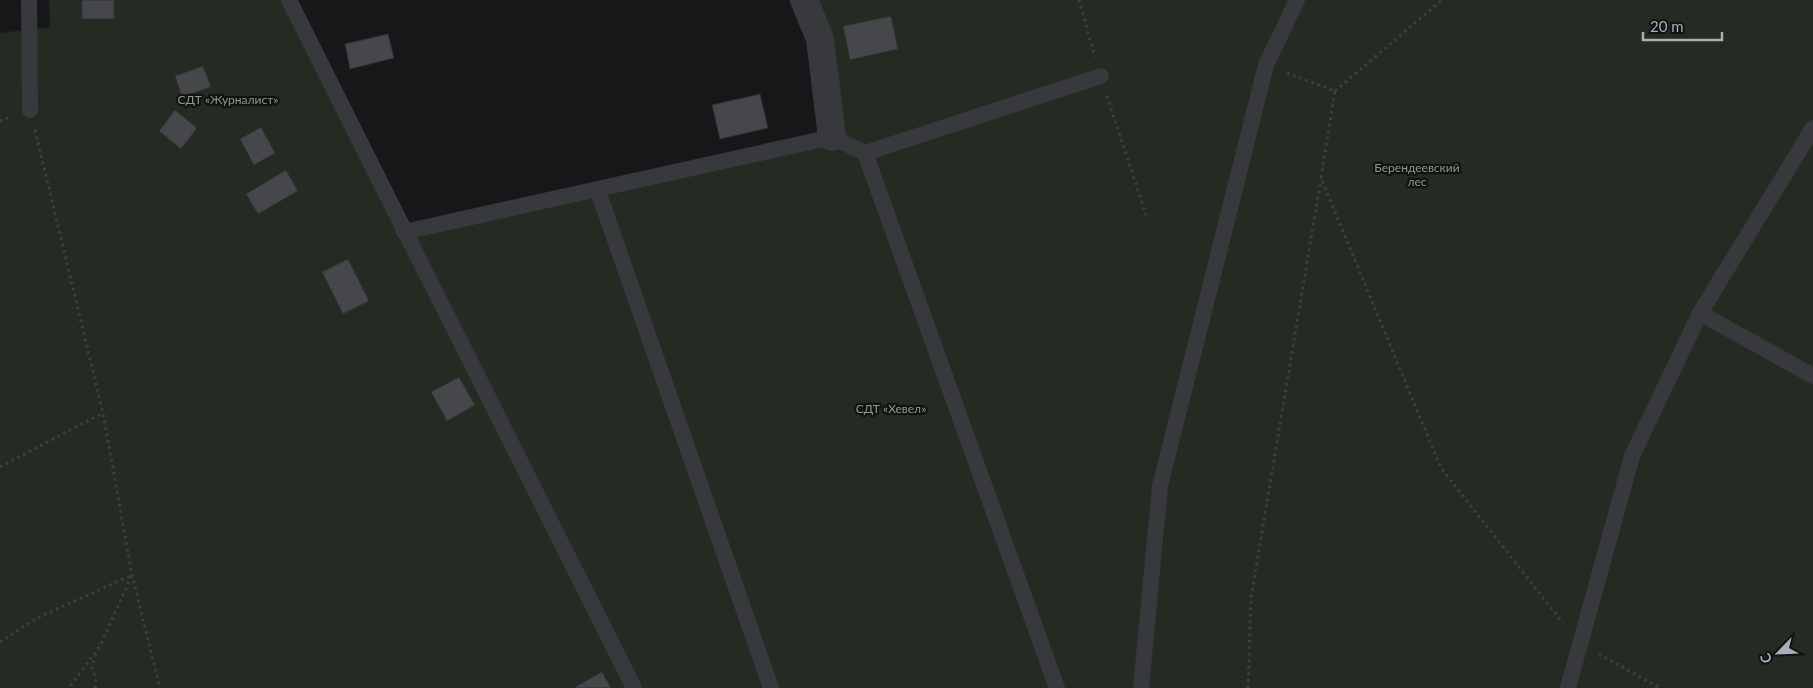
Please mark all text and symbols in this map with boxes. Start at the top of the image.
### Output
scale bar [1643,10,1722,42]
text: 20 m [1650,17,1684,35]
park label: СДТ «Журналист» [178,92,278,107]
park label: Берендеевский лес [1374,160,1460,189]
park label: СДТ «Хевел» [856,401,926,416]
north arrow [1753,628,1803,678]
text: С [1756,650,1775,666]

